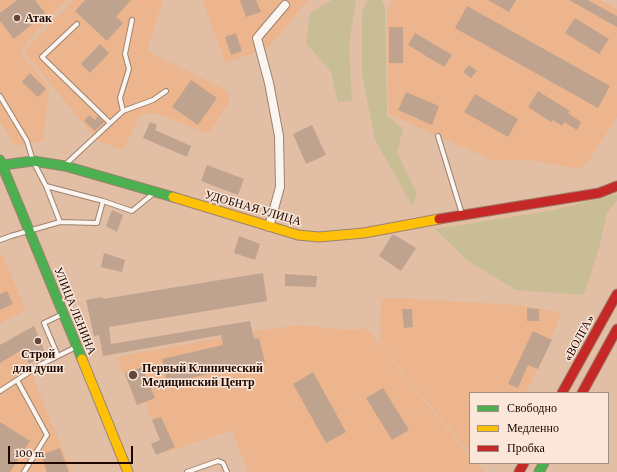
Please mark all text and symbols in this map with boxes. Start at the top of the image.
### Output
place label: Атак [25,11,52,25]
marker: Атак [12,13,22,23]
street label: УДОБНАЯ УЛИЦА [203,187,303,229]
street label: УЛИЦА ЛЕНИНА [51,265,99,357]
street label: «ВОЛГА» [560,312,598,364]
marker: Строй для души [33,336,43,346]
place label: Строй для души [13,347,63,375]
place label: Первый Клинический Медицинский Центр [142,361,263,389]
marker: Первый Клинический Медицинский Центр [127,369,139,381]
legend [469,392,609,464]
text: Свободно [507,401,557,415]
text: Медленно [507,421,559,435]
scale bar [10,438,135,464]
text: Пробка [507,441,545,455]
text: 100 m [15,446,44,460]

